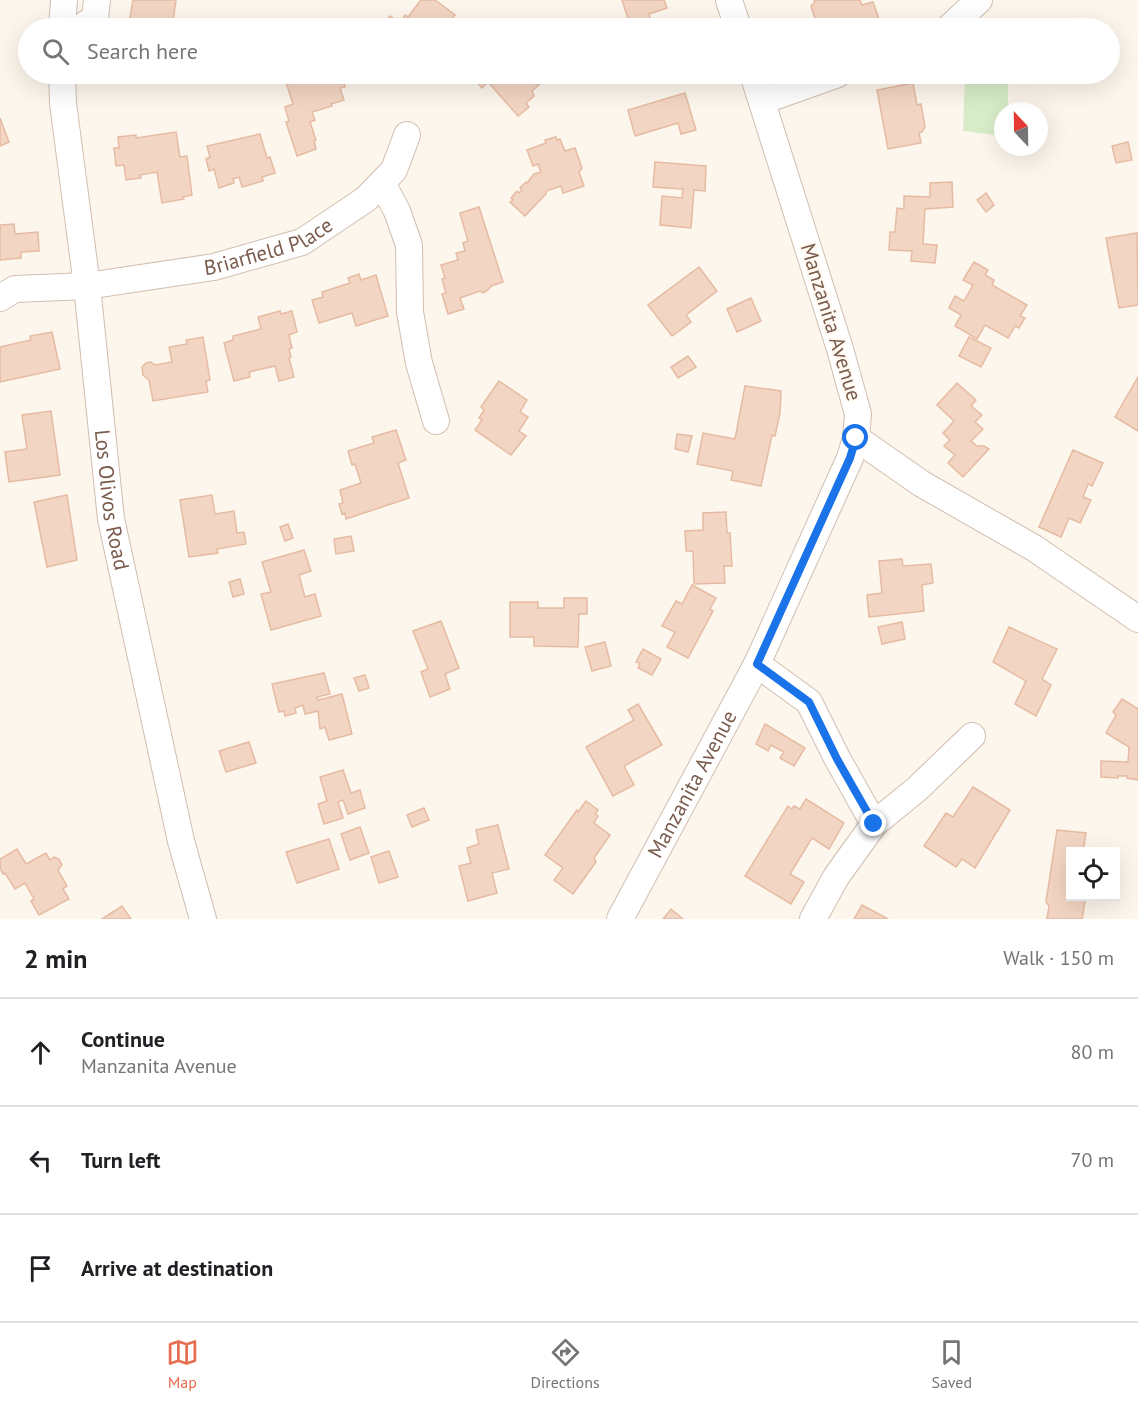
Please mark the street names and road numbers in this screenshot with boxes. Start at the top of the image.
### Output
street label: Briarfield Place [202,211,338,281]
street label: Manzanita Avenue [795,240,868,404]
street label: Los Olivos Road [89,428,136,573]
street label: Manzanita Avenue [641,706,743,862]

